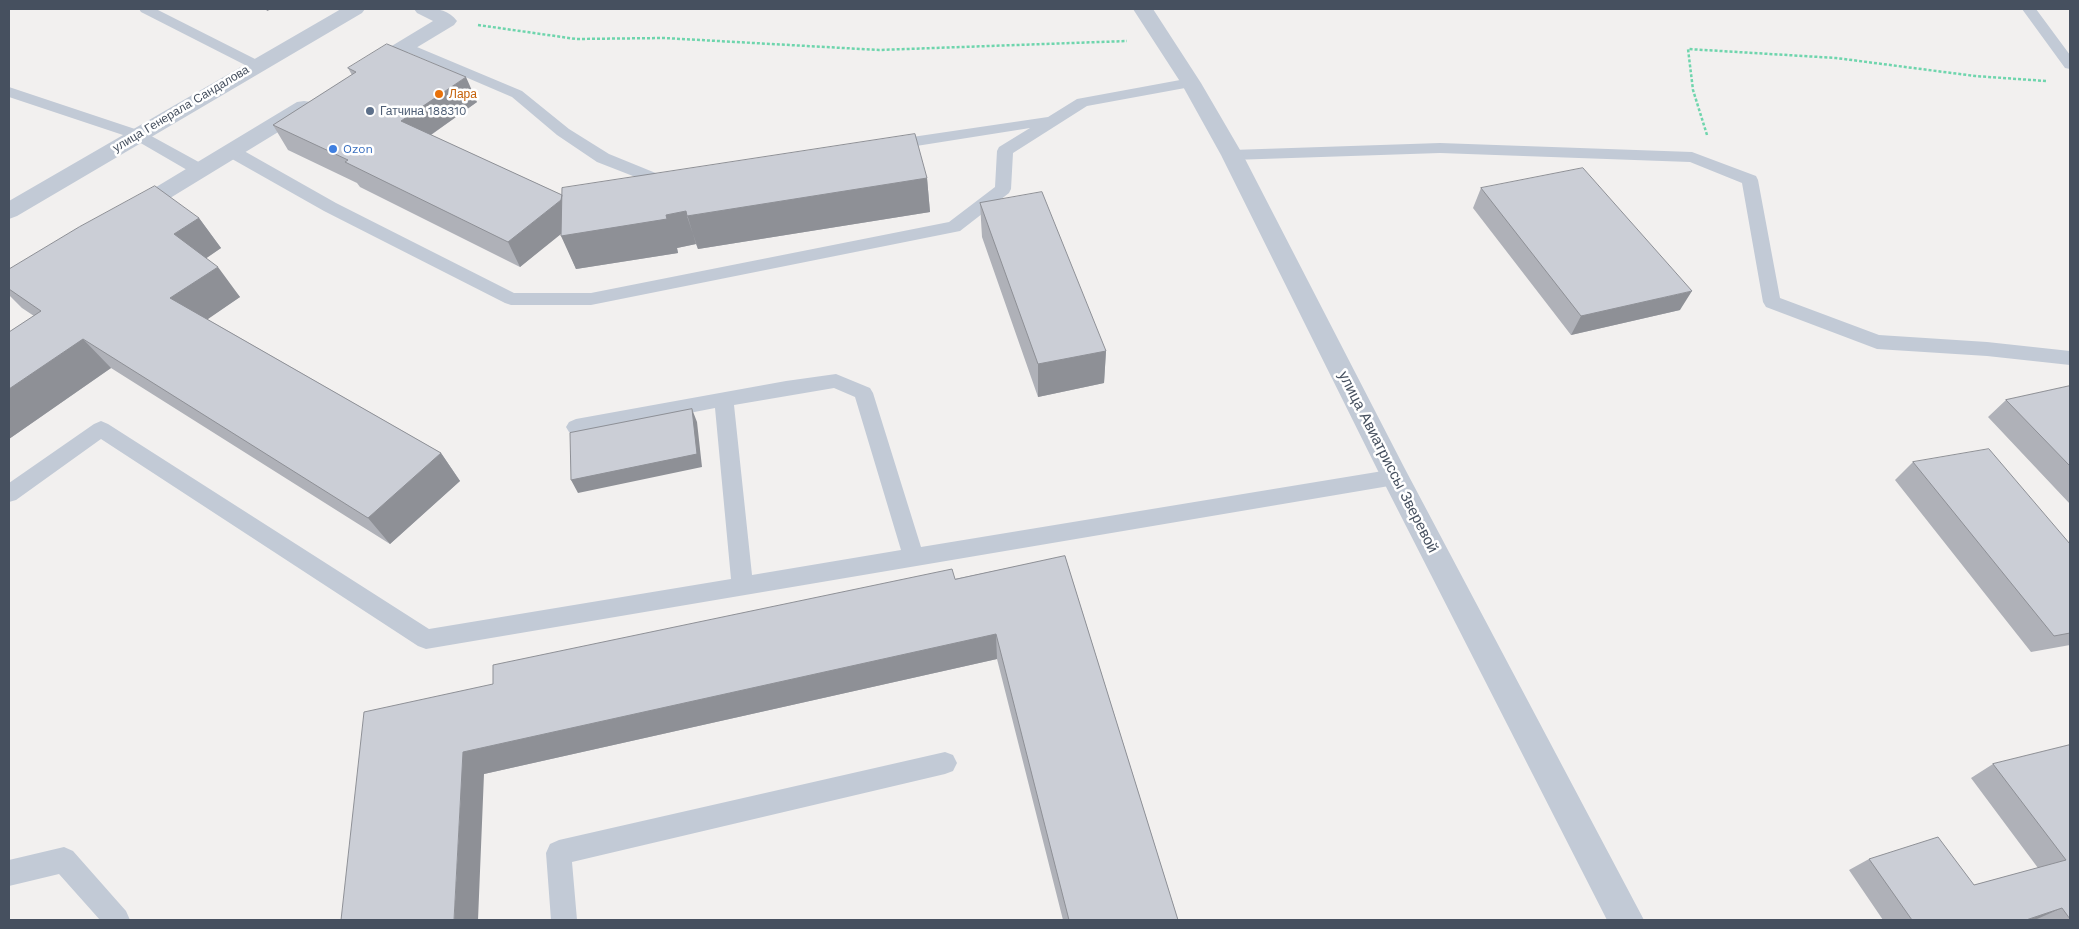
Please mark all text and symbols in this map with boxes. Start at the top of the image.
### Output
street label: улица Генерала Сандалова [110,63,252,155]
place label: Лара [449,87,477,101]
marker: Лара [433,88,445,100]
place label: Гатчина 188310 [380,104,466,118]
marker: Гатчина 188310 [364,105,376,117]
place label: Ozon [343,142,373,156]
marker: Ozon [327,143,339,155]
street label: улица Авиатриссы Зверевой [1334,368,1442,556]

